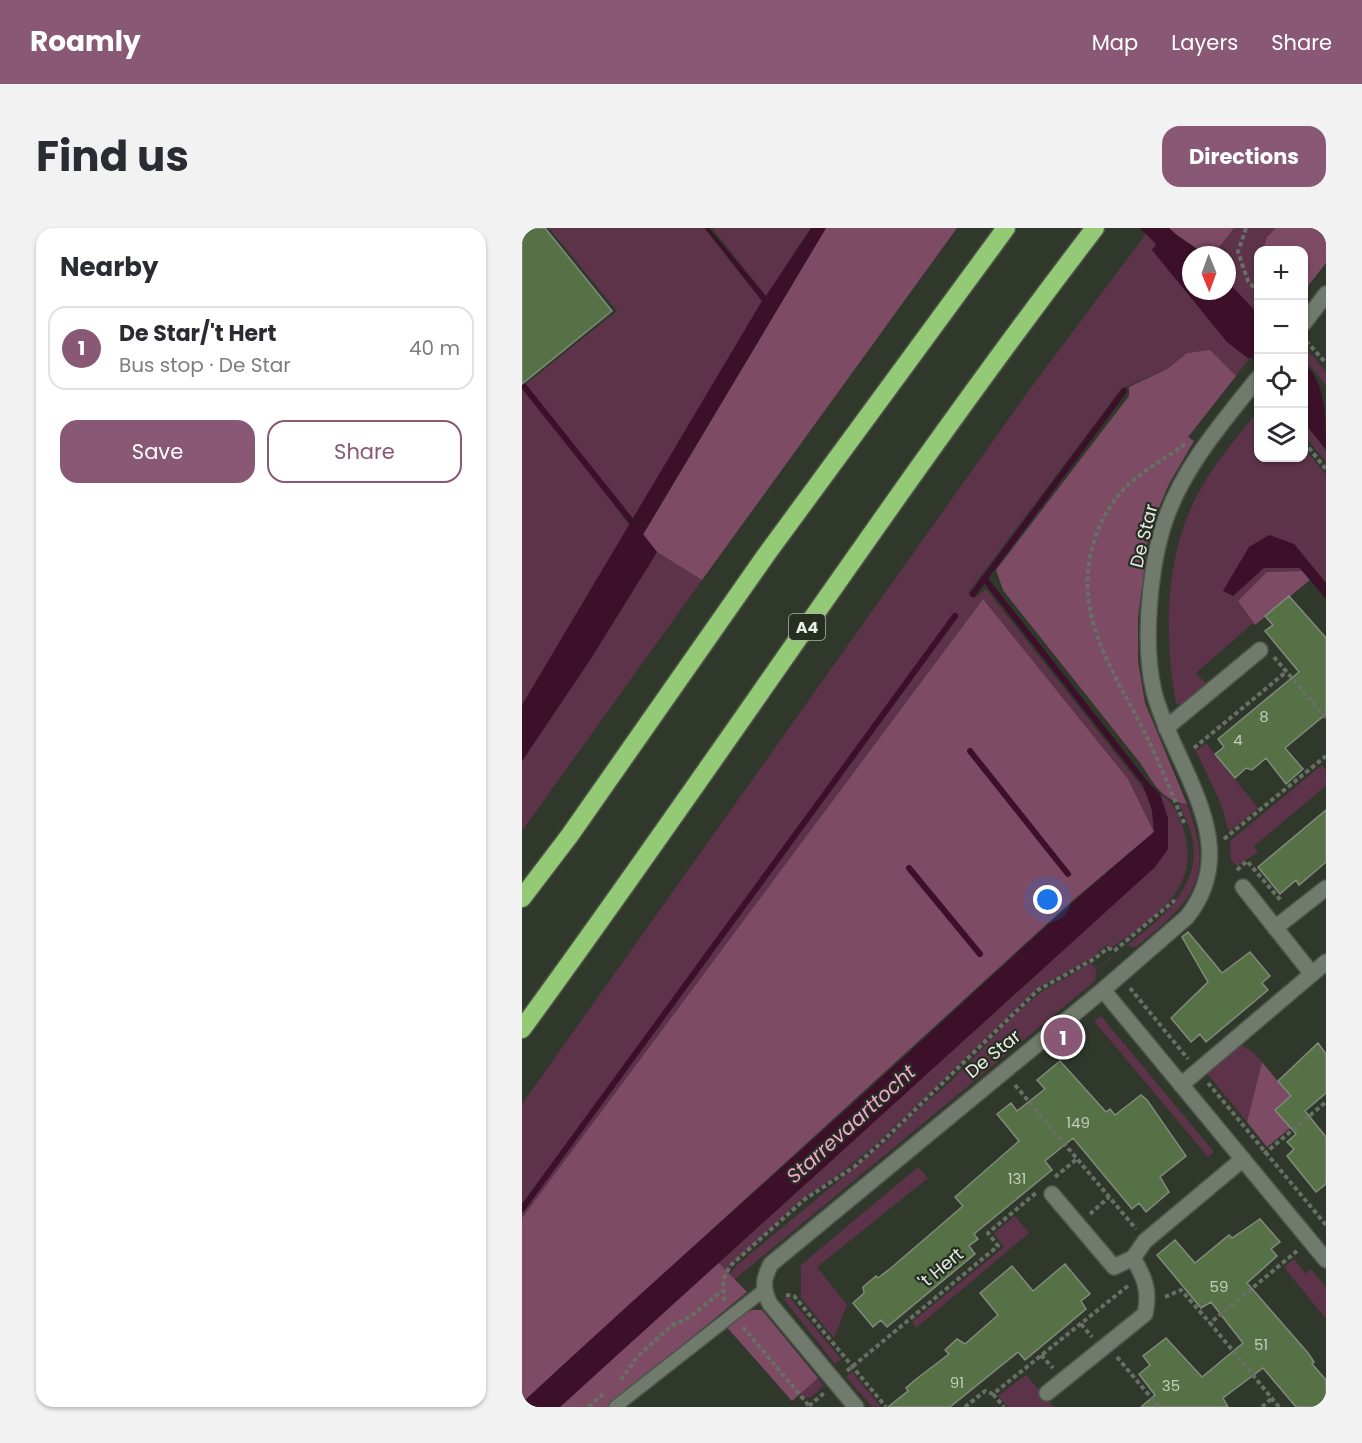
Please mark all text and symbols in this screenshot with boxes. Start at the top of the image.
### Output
text: Roamly [30,22,141,61]
text: Map [1092,28,1138,57]
text: Layers [1171,28,1238,57]
text: Share [1271,28,1332,57]
button: Directions [1162,126,1326,187]
text: Find us [36,127,189,186]
north arrow [1182,246,1236,300]
map controls [1254,246,1308,462]
button: + [1254,246,1308,300]
text: Nearby [60,249,158,285]
button: − [1254,300,1308,354]
text: De Star/'t Hert [119,318,276,349]
text: 1 [78,334,85,362]
text: 40 m [409,334,460,362]
text: Bus stop · De Star [119,351,291,379]
button: locate [1254,354,1308,408]
button: layers [1254,408,1308,462]
button: Save [60,420,255,483]
button: Share [267,420,462,483]
street label: De Star [1124,501,1164,570]
road number: A4 [789,614,825,640]
house number: 8 [1259,706,1269,727]
house number: 4 [1233,729,1243,750]
your location [1033,885,1062,914]
pin: 1 [1044,1014,1082,1060]
street label: De Star [960,1023,1026,1084]
water label: Starrevaarttocht [780,1058,922,1190]
house number: 149 [1066,1112,1090,1133]
house number: 131 [1008,1168,1026,1189]
street label: 't Hert [913,1242,968,1294]
house number: 59 [1210,1276,1228,1297]
house number: 51 [1254,1334,1268,1355]
house number: 91 [950,1372,964,1393]
house number: 35 [1162,1375,1180,1396]

